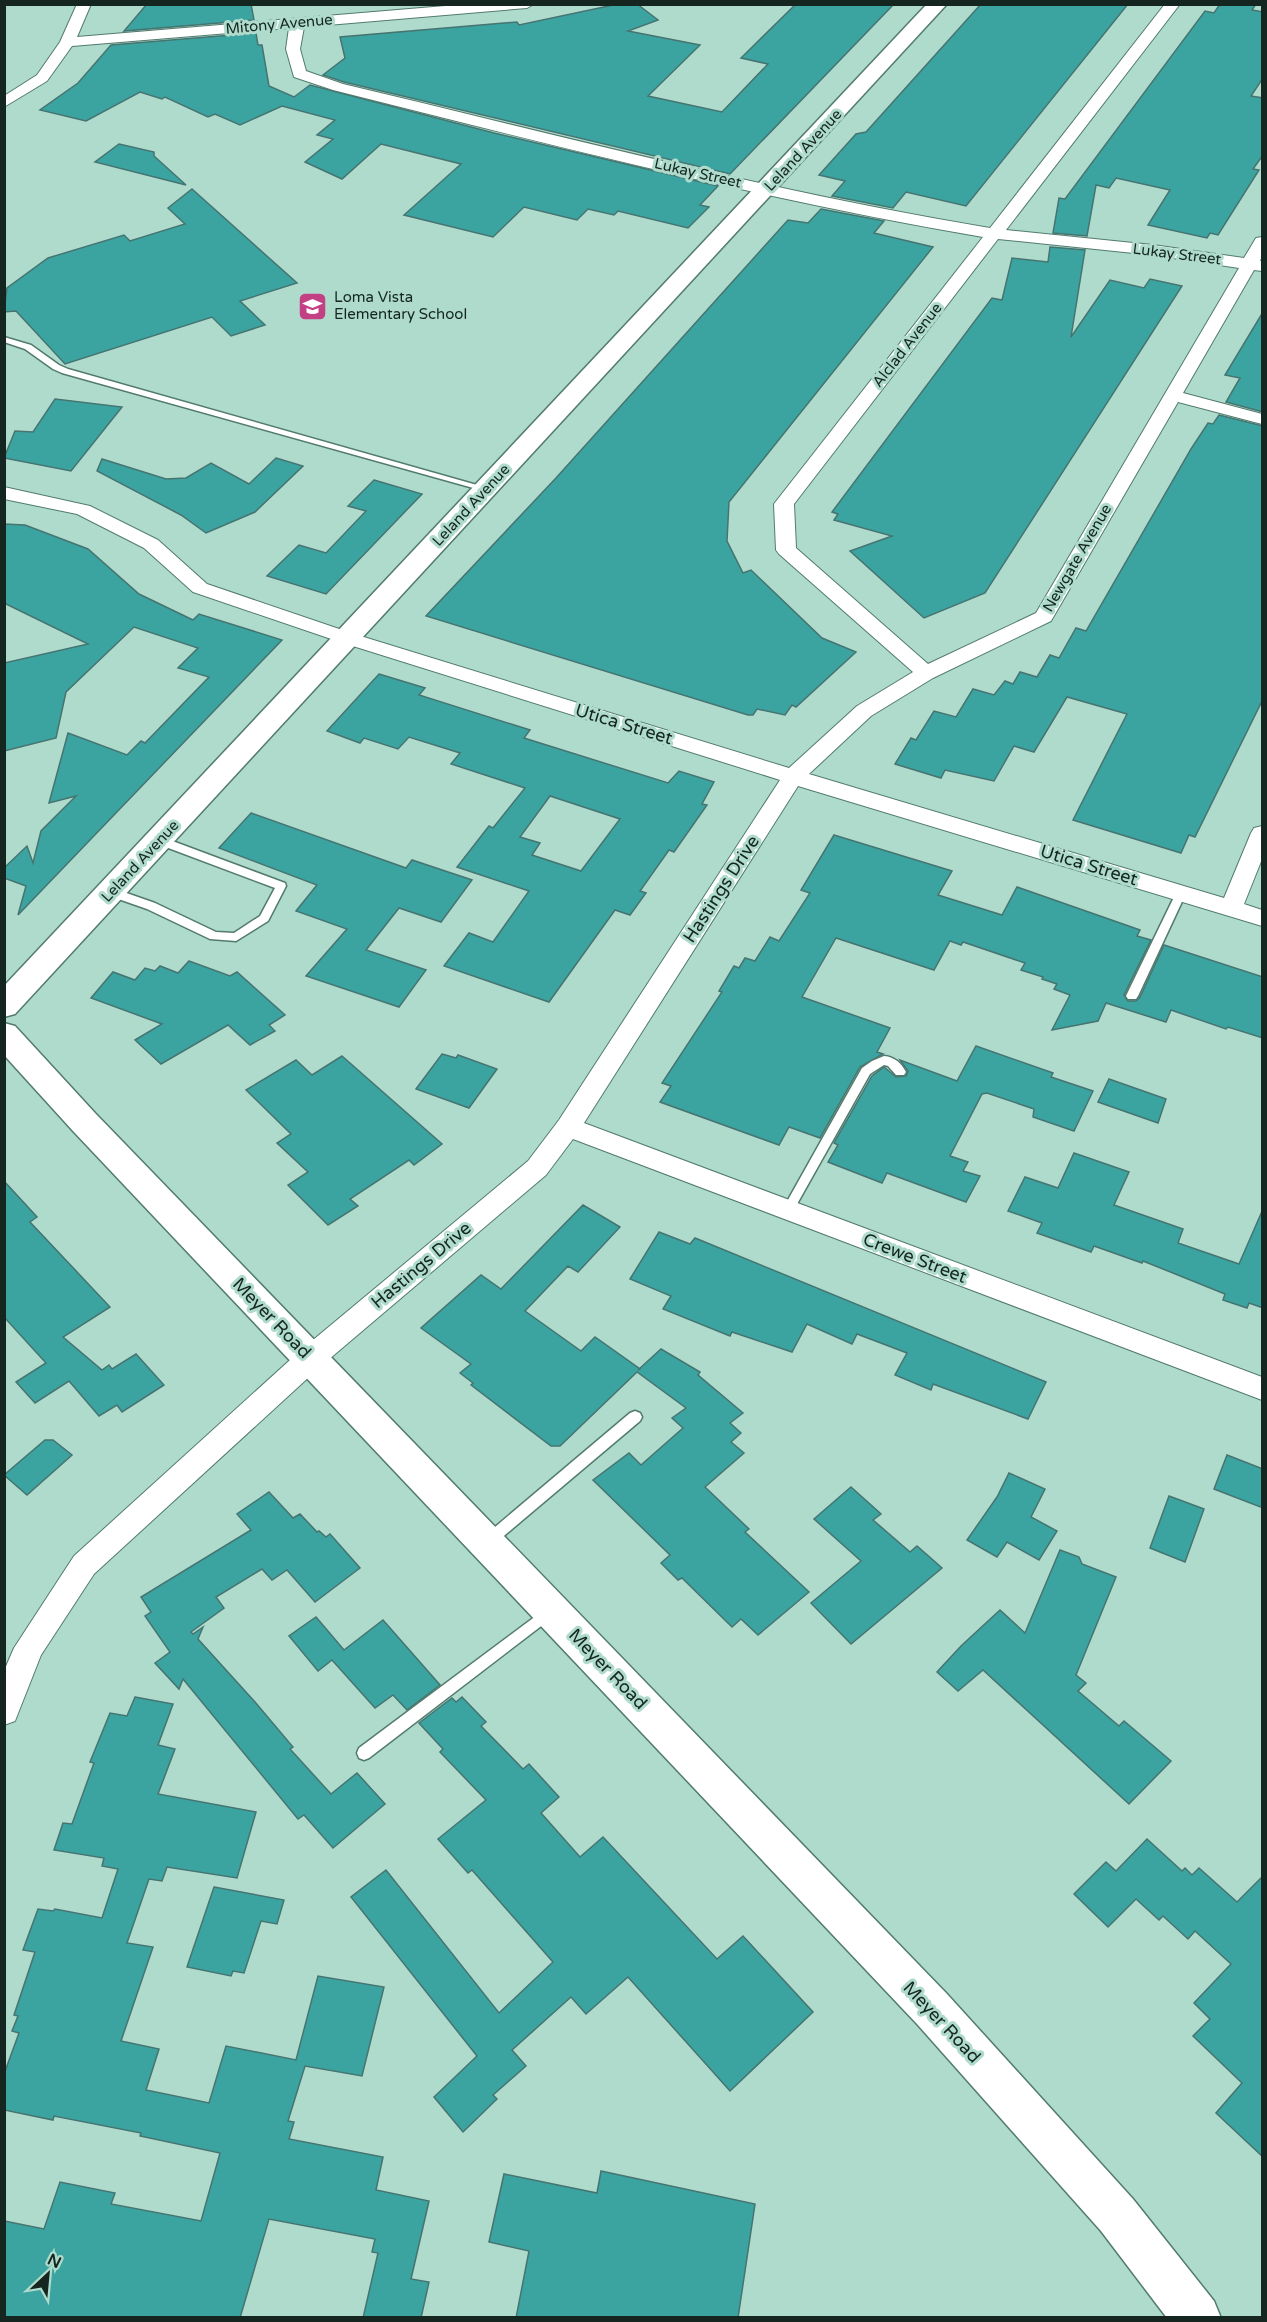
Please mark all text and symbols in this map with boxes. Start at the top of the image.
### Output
street label: Mitony Avenue [225,10,333,38]
street label: Leland Avenue [760,105,846,195]
street label: Lukay Street [653,154,744,192]
street label: Lukay Street [1132,240,1222,268]
place label: Loma Vista Elementary School [334,288,467,323]
school or university icon: Loma Vista Elementary School [297,290,329,322]
street label: Alclad Avenue [868,299,946,391]
street label: Leland Avenue [428,460,514,550]
street label: Newgate Avenue [1039,501,1115,615]
street label: Utica Street [573,699,675,749]
street label: Leland Avenue [97,816,183,906]
street label: Hastings Drive [678,831,764,947]
street label: Utica Street [1038,840,1140,890]
street label: Hastings Drive [367,1217,475,1313]
street label: Crewe Street [860,1228,970,1288]
street label: Meyer Road [228,1273,316,1363]
street label: Meyer Road [564,1624,652,1714]
street label: Meyer Road [899,1977,985,2067]
north arrow [18,2244,78,2304]
text: N [44,2250,64,2273]

